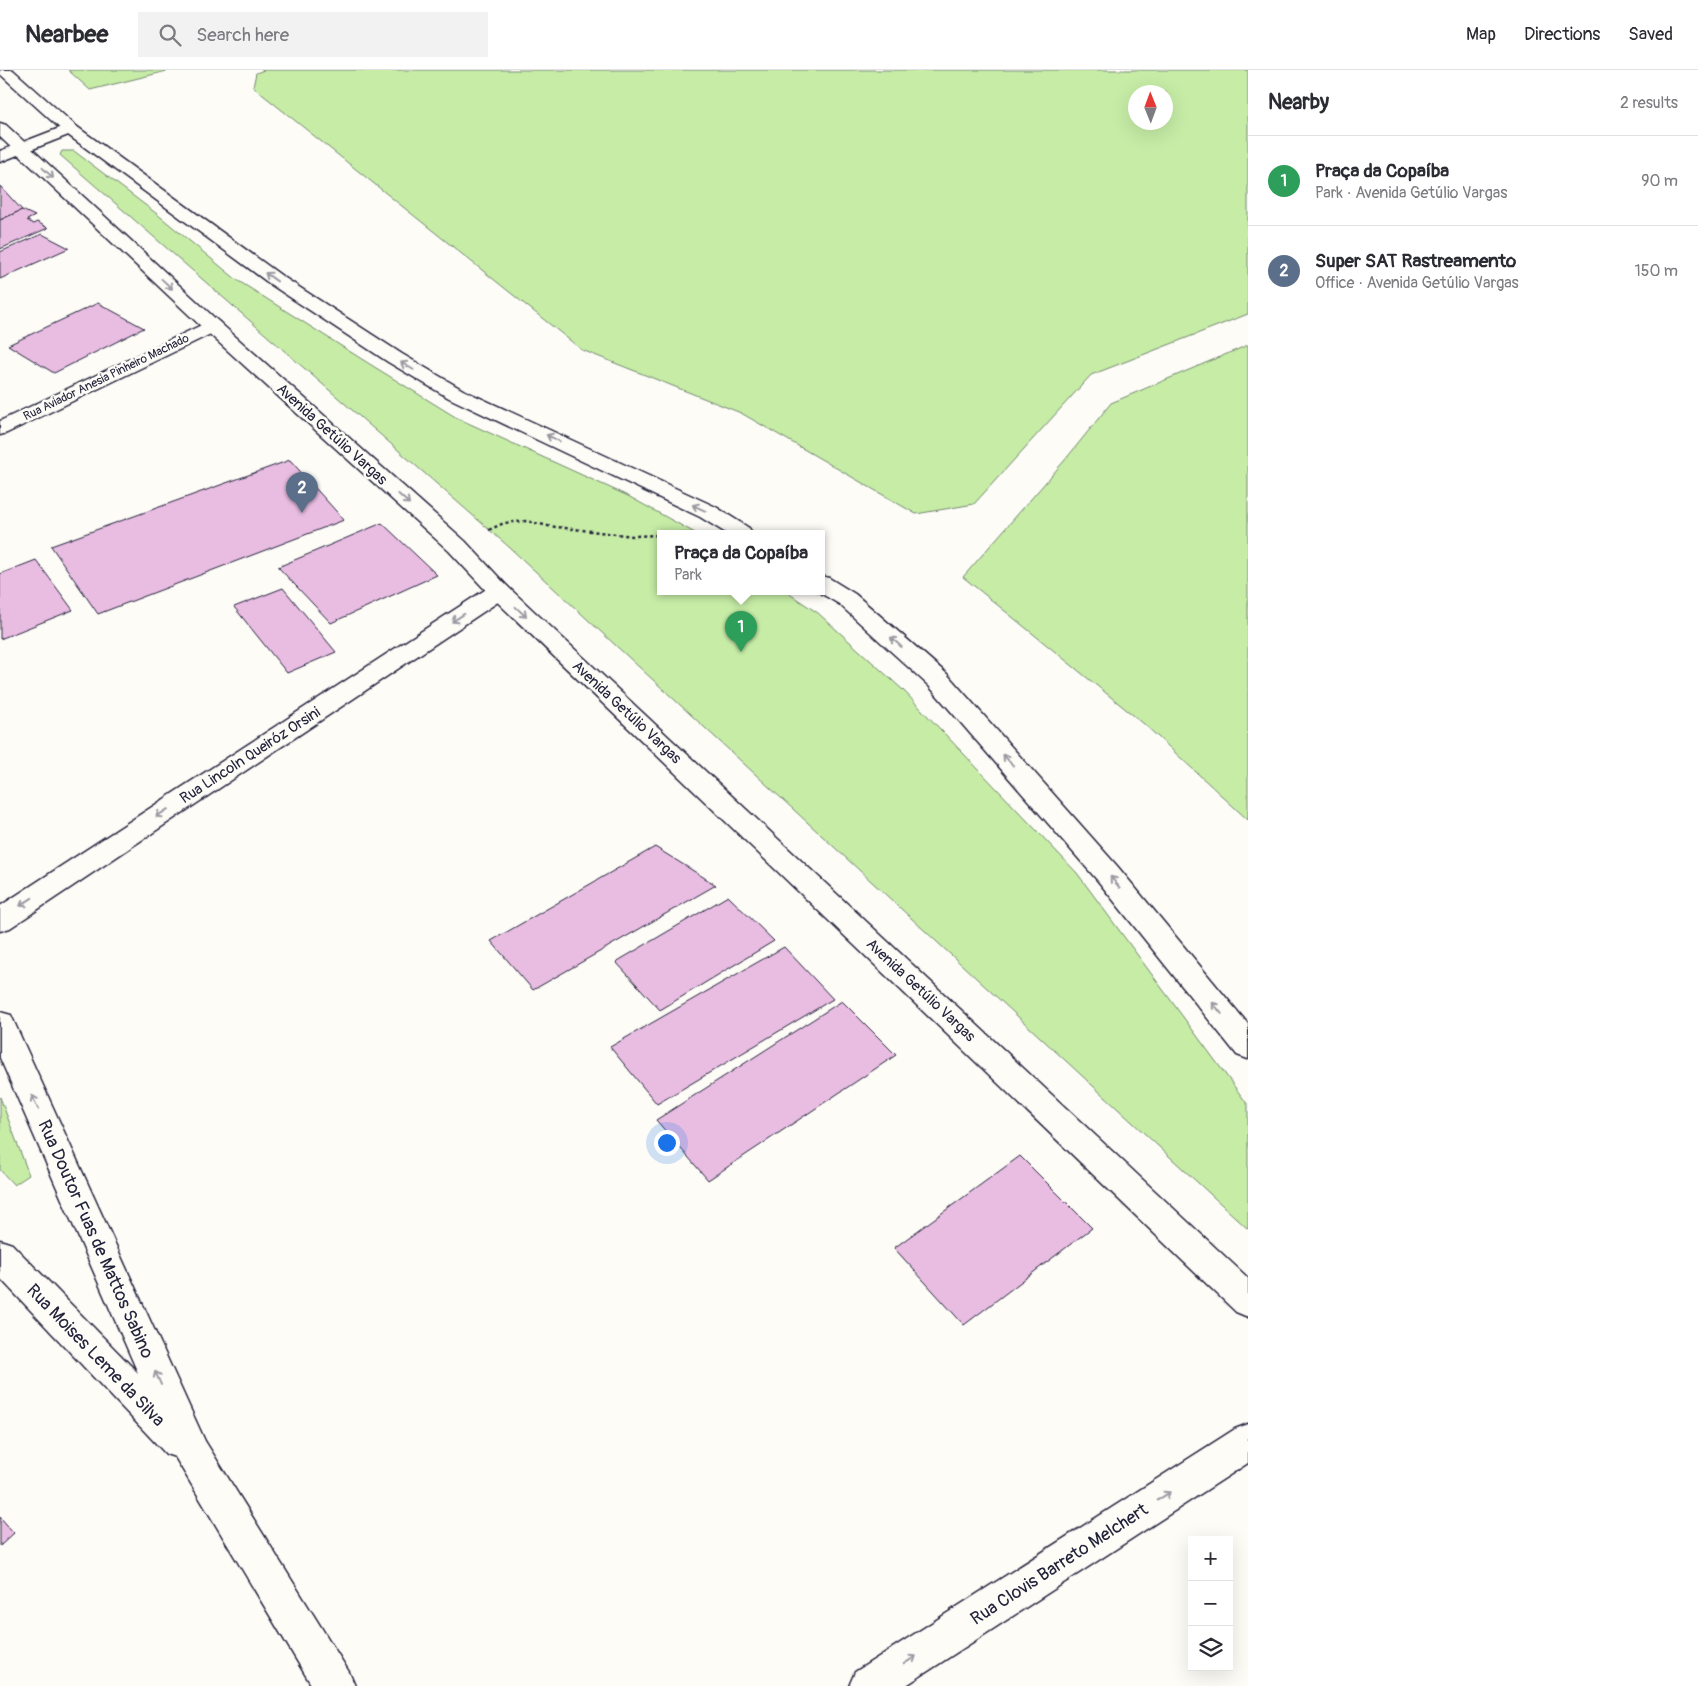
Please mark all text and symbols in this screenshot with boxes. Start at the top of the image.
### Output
search box [138,12,488,57]
text: Nearbee [25,20,108,49]
icon: search [156,21,184,49]
text: Search here [196,23,289,47]
text: Map [1466,23,1496,46]
text: Directions [1524,23,1600,46]
text: Saved [1628,23,1673,46]
north arrow [1128,85,1173,130]
text: Nearby [1268,89,1329,116]
text: 2 results [1620,93,1678,113]
text: Praça da Copaíba [1315,159,1449,183]
one-way arrow [42,167,55,179]
text: 1 [1281,171,1287,191]
text: 90 m [1641,171,1678,191]
text: Park · Avenida Getúlio Vargas [1315,183,1507,203]
text: Super SAT Rastreamento [1315,249,1516,273]
text: 2 [1280,261,1288,281]
text: 150 m [1634,261,1678,281]
one-way arrow [264,272,278,282]
text: Office · Avenida Getúlio Vargas [1315,273,1519,293]
one-way arrow [161,278,174,290]
street label: Rua Aviador Anesia Pinheiro Machado [21,331,192,424]
one-way arrow [401,360,415,370]
street label: Avenida Getúlio Vargas [272,380,391,489]
one-way arrow [546,433,561,443]
pin: 2 [286,472,318,513]
one-way arrow [398,493,411,505]
one-way arrow [692,503,707,513]
popup [657,530,825,595]
text: Praça da Copaíba [674,541,808,565]
text: Park [674,565,702,585]
one-way arrow [515,606,528,618]
pin: 1 [725,611,757,652]
one-way arrow [452,613,466,623]
one-way arrow [889,636,902,648]
street label: Avenida Getúlio Vargas [568,657,686,768]
street label: Rua Lincoln Queiróz Orsini [176,703,324,808]
one-way arrow [1002,753,1014,766]
one-way arrow [155,808,169,818]
one-way arrow [1109,876,1120,889]
one-way arrow [20,898,34,908]
street label: Avenida Getúlio Vargas [862,935,980,1046]
one-way arrow [1212,1002,1223,1015]
one-way arrow [29,1095,39,1110]
street label: Rua Doutor Fuas de Mattos Sabino [32,1116,159,1362]
your location [654,1130,680,1156]
street label: Rua Moises Leme da Silva [22,1279,170,1432]
one-way arrow [153,1371,163,1386]
one-way arrow [1157,1491,1171,1501]
street label: Rua Clovis Barreto Melchert [966,1498,1153,1630]
map controls [1188,1536,1233,1671]
button: + [1188,1536,1233,1581]
button: − [1188,1581,1233,1626]
button: layers [1188,1626,1233,1671]
one-way arrow [903,1654,917,1664]

